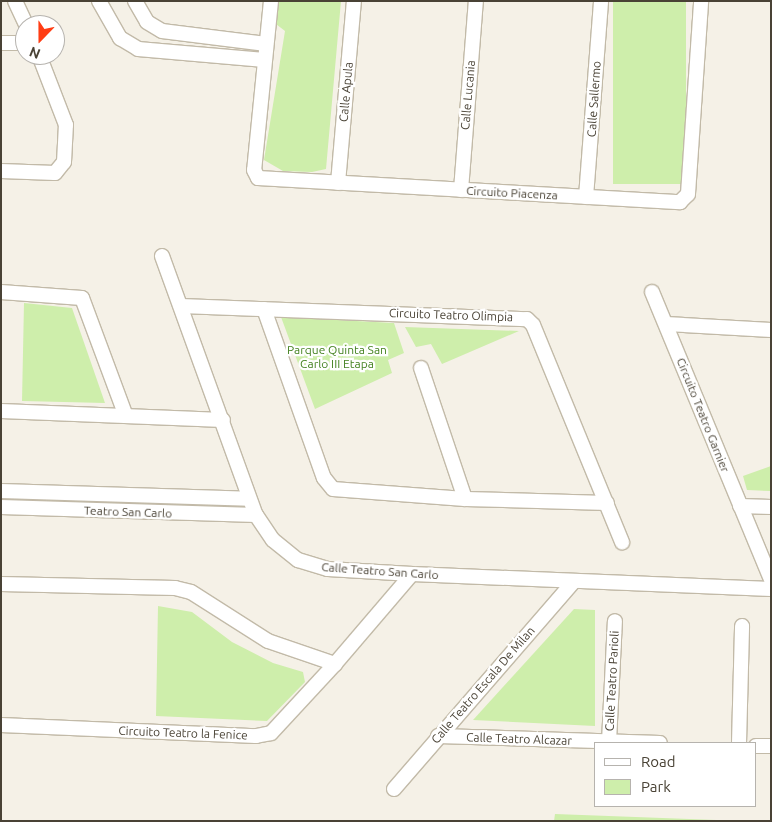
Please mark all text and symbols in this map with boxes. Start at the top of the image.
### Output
north arrow [15,15,65,65]
text: N [27,44,43,62]
street label: Calle Lucania [458,60,478,130]
street label: Calle Sallermo [584,60,604,138]
street label: Calle Apula [336,61,356,123]
street label: Circuito Piacenza [466,183,558,203]
street label: Circuito Teatro Olimpia [389,306,513,324]
park label: Parque Quinta San Carlo III Etapa [287,343,387,371]
street label: Circuito Teatro Garnier [673,356,733,474]
street label: Teatro San Carlo [84,503,172,521]
street label: Calle Teatro San Carlo [321,560,439,582]
street label: Calle Teatro Escala De Milan [428,624,538,746]
street label: Calle Teatro Parioli [602,630,622,732]
street label: Circuito Teatro la Fenice [118,724,248,742]
street label: Calle Teatro Alcazar [466,730,572,748]
legend [594,742,757,807]
text: Road [641,753,676,770]
text: Park [641,778,671,795]

